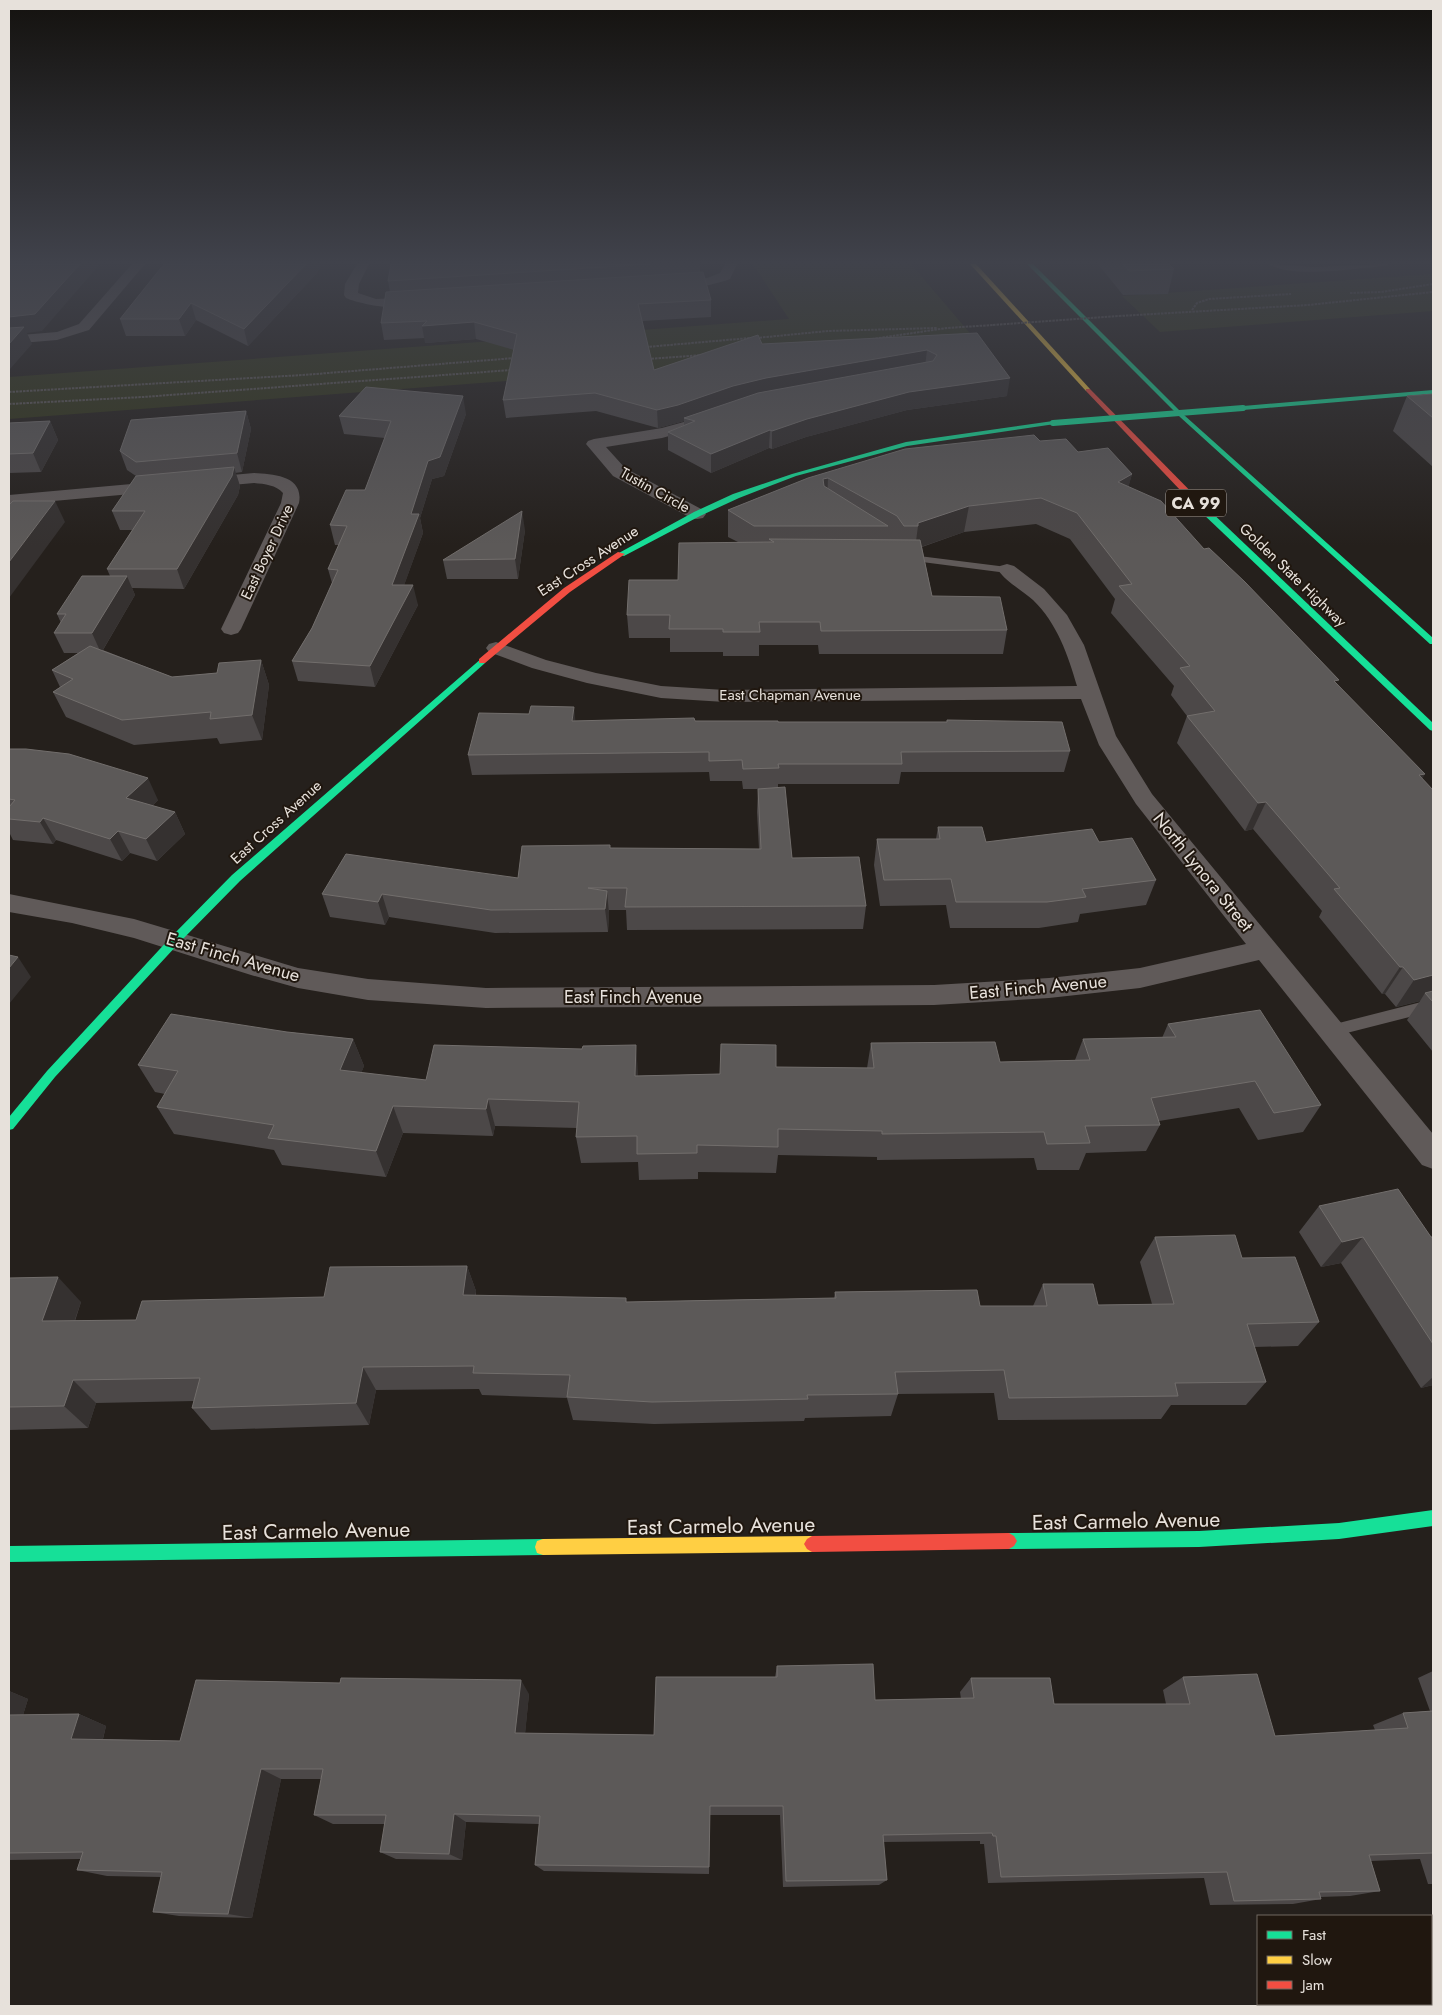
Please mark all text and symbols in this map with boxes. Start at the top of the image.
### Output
street label: Tustin Circle [616,462,694,518]
road number: CA 99 [1166,489,1226,516]
street label: East Boyer Drive [235,500,299,603]
street label: Golden State Highway [1234,518,1352,632]
street label: East Cross Avenue [533,520,643,602]
street label: East Chapman Avenue [719,684,861,706]
street label: East Cross Avenue [225,775,327,869]
street label: North Lynora Street [1147,807,1260,938]
street label: East Finch Avenue [163,925,303,989]
street label: East Finch Avenue [968,968,1108,1006]
street label: East Finch Avenue [564,984,702,1010]
street label: East Carmelo Avenue [1032,1504,1221,1538]
street label: East Carmelo Avenue [627,1509,816,1543]
street label: East Carmelo Avenue [222,1514,411,1548]
legend [1257,1915,1432,2005]
text: Fast [1302,1924,1326,1946]
text: Slow [1302,1949,1333,1971]
text: Jam [1300,1974,1325,1996]

